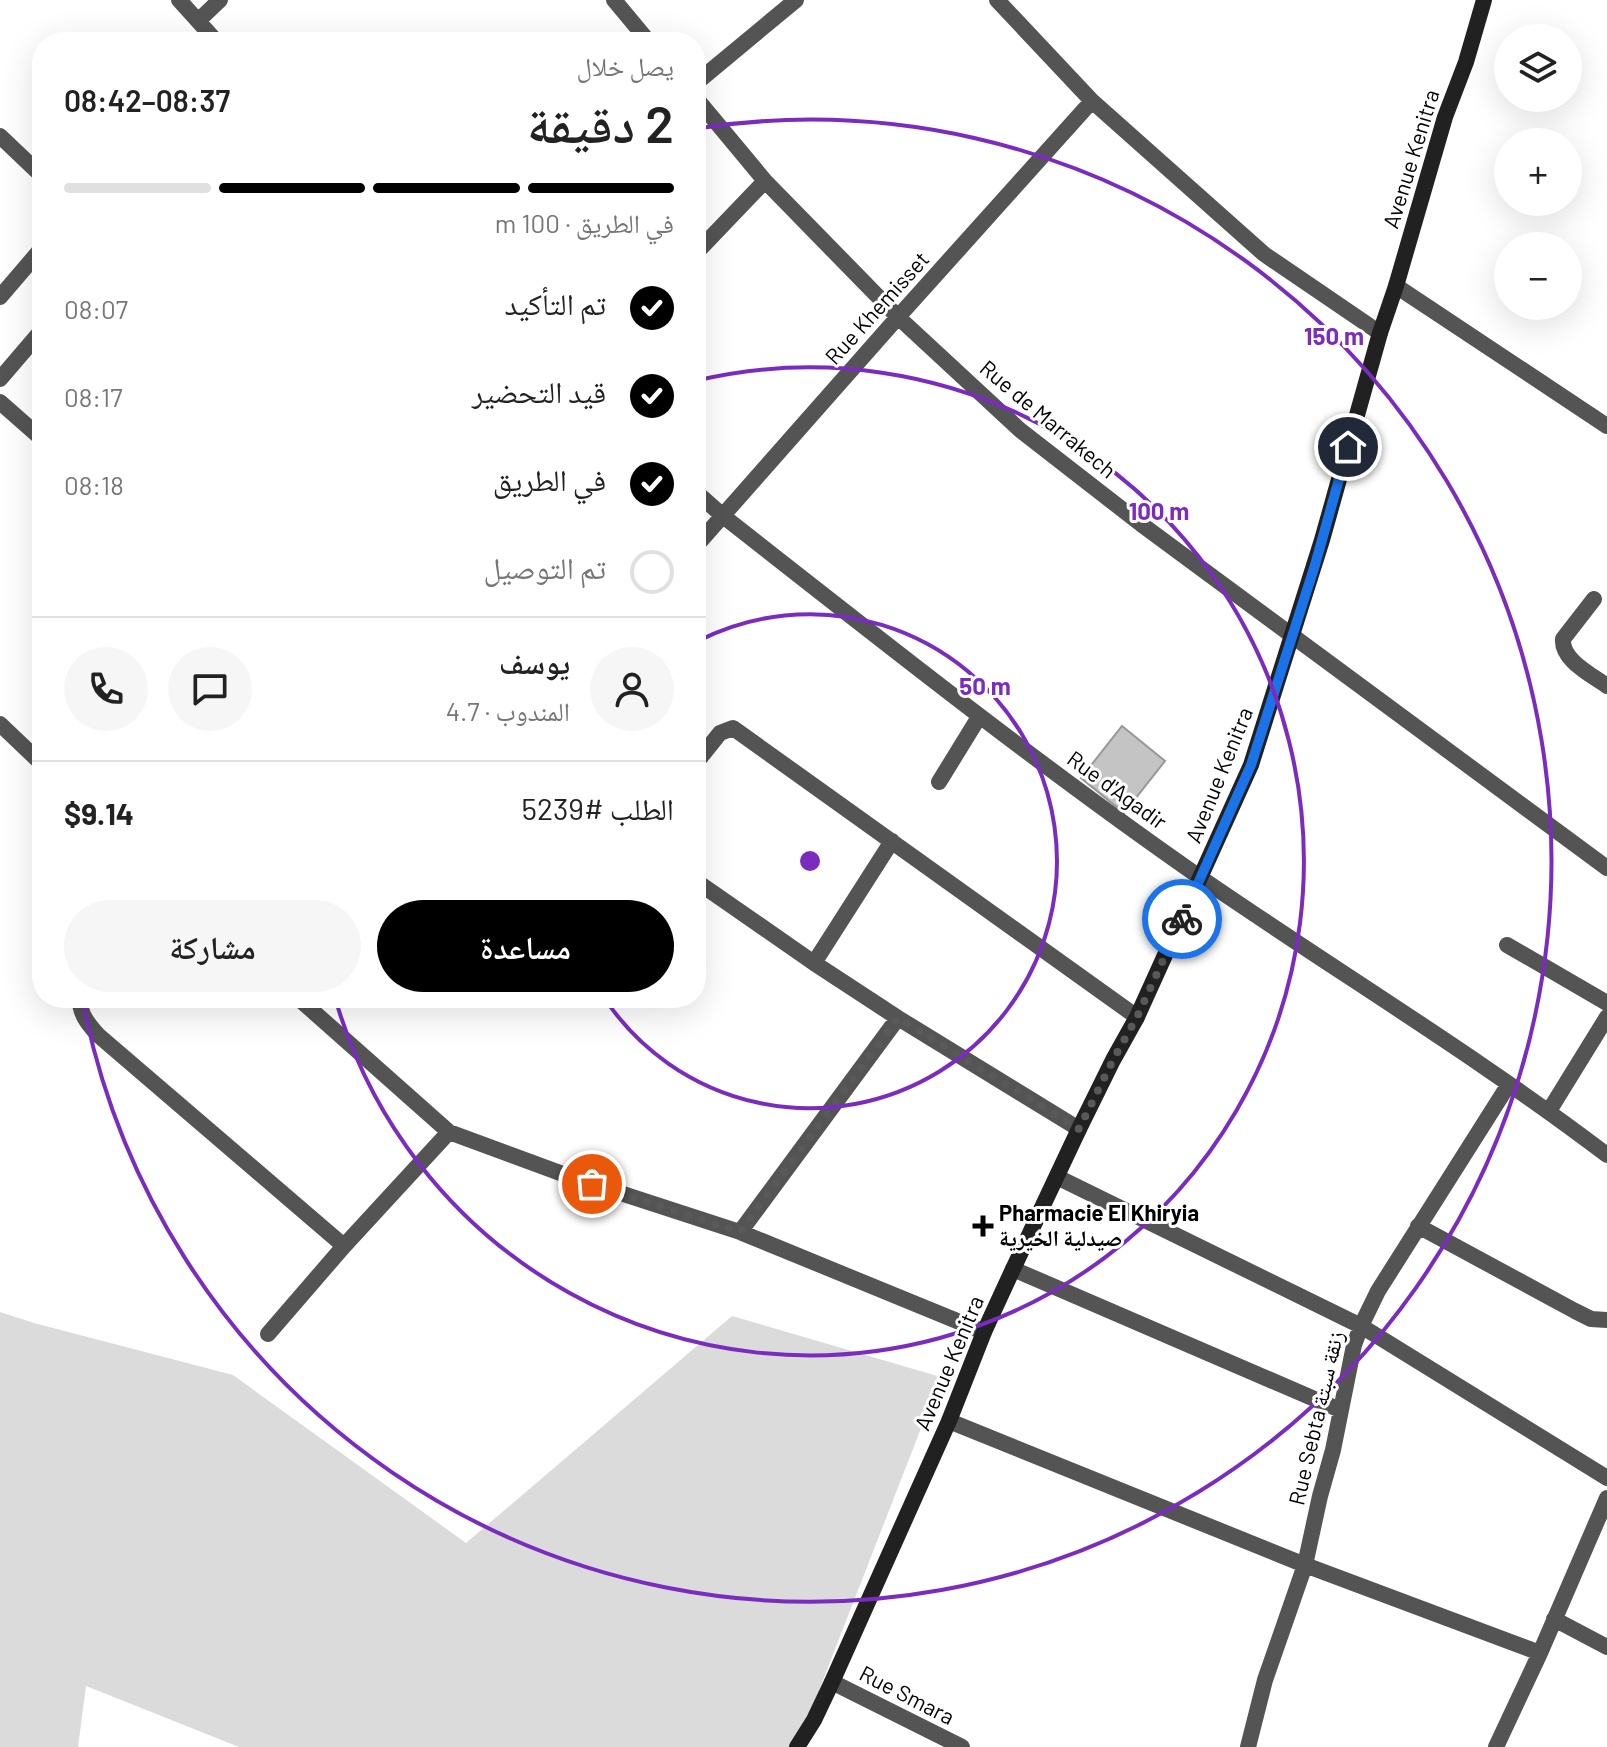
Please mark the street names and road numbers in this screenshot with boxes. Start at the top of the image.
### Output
street label: Avenue Kenitra [1377,86,1444,231]
street label: Rue Khemisset [819,246,934,369]
street label: Rue de Marrakech [975,354,1122,483]
street label: Avenue Kenitra [1179,703,1257,846]
street label: Rue d'Agadir [1063,744,1172,834]
street label: Avenue Kenitra [908,1291,988,1434]
street label: Rue Sebta زنقة سبتة [1282,1328,1348,1507]
street label: Rue Smara [856,1659,959,1729]

